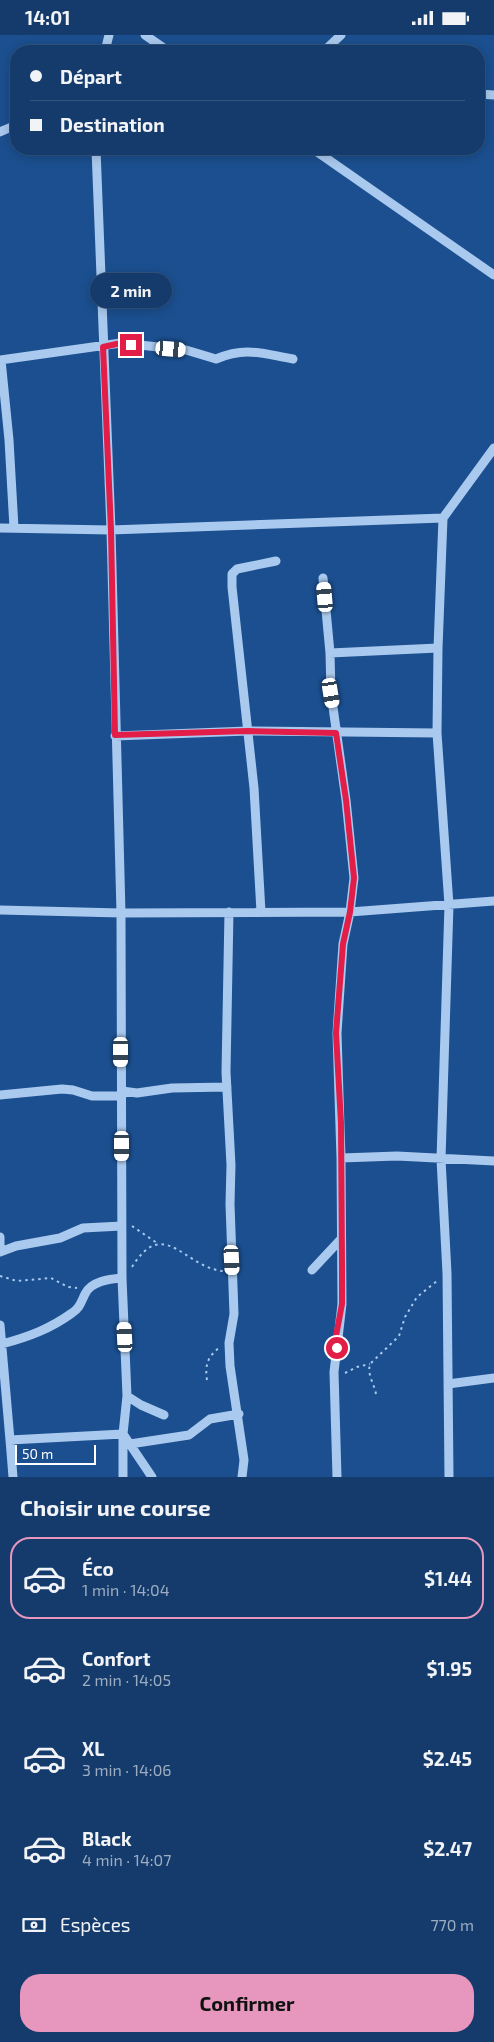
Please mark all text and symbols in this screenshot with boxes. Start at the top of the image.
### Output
text: 14:01 [25,6,70,29]
text: Départ [60,65,122,88]
text: Destination [60,113,165,136]
callout: 2 min [90,273,172,307]
text: 2 min [111,281,151,300]
route end [120,334,142,356]
car [155,340,186,358]
car [316,581,333,613]
car [321,677,340,709]
car [113,1037,128,1067]
car [114,1131,129,1161]
car [223,1245,240,1275]
car [116,1322,133,1352]
route start [326,1337,348,1359]
scale bar [15,1442,96,1465]
text: 50 m [22,1445,53,1462]
text: Choisir une course [20,1494,211,1520]
icon: car [22,1556,67,1601]
text: Éco [82,1557,114,1580]
text: $1.44 [424,1567,472,1590]
text: 1 min · 14:04 [82,1580,170,1599]
icon: car [22,1646,67,1691]
text: Confort [82,1647,150,1670]
text: $1.95 [426,1657,472,1680]
text: 2 min · 14:05 [82,1670,171,1689]
icon: car [22,1736,67,1781]
text: XL [82,1737,104,1760]
text: $2.45 [423,1747,472,1770]
text: 3 min · 14:06 [82,1760,171,1779]
icon: car [22,1826,67,1871]
text: Black [82,1827,132,1850]
text: $2.47 [423,1837,472,1860]
text: 4 min · 14:07 [82,1850,171,1869]
icon: cash [20,1911,48,1939]
text: Espèces [60,1913,131,1936]
text: 770 m [430,1915,474,1934]
button: Confirmer [20,1974,474,2032]

